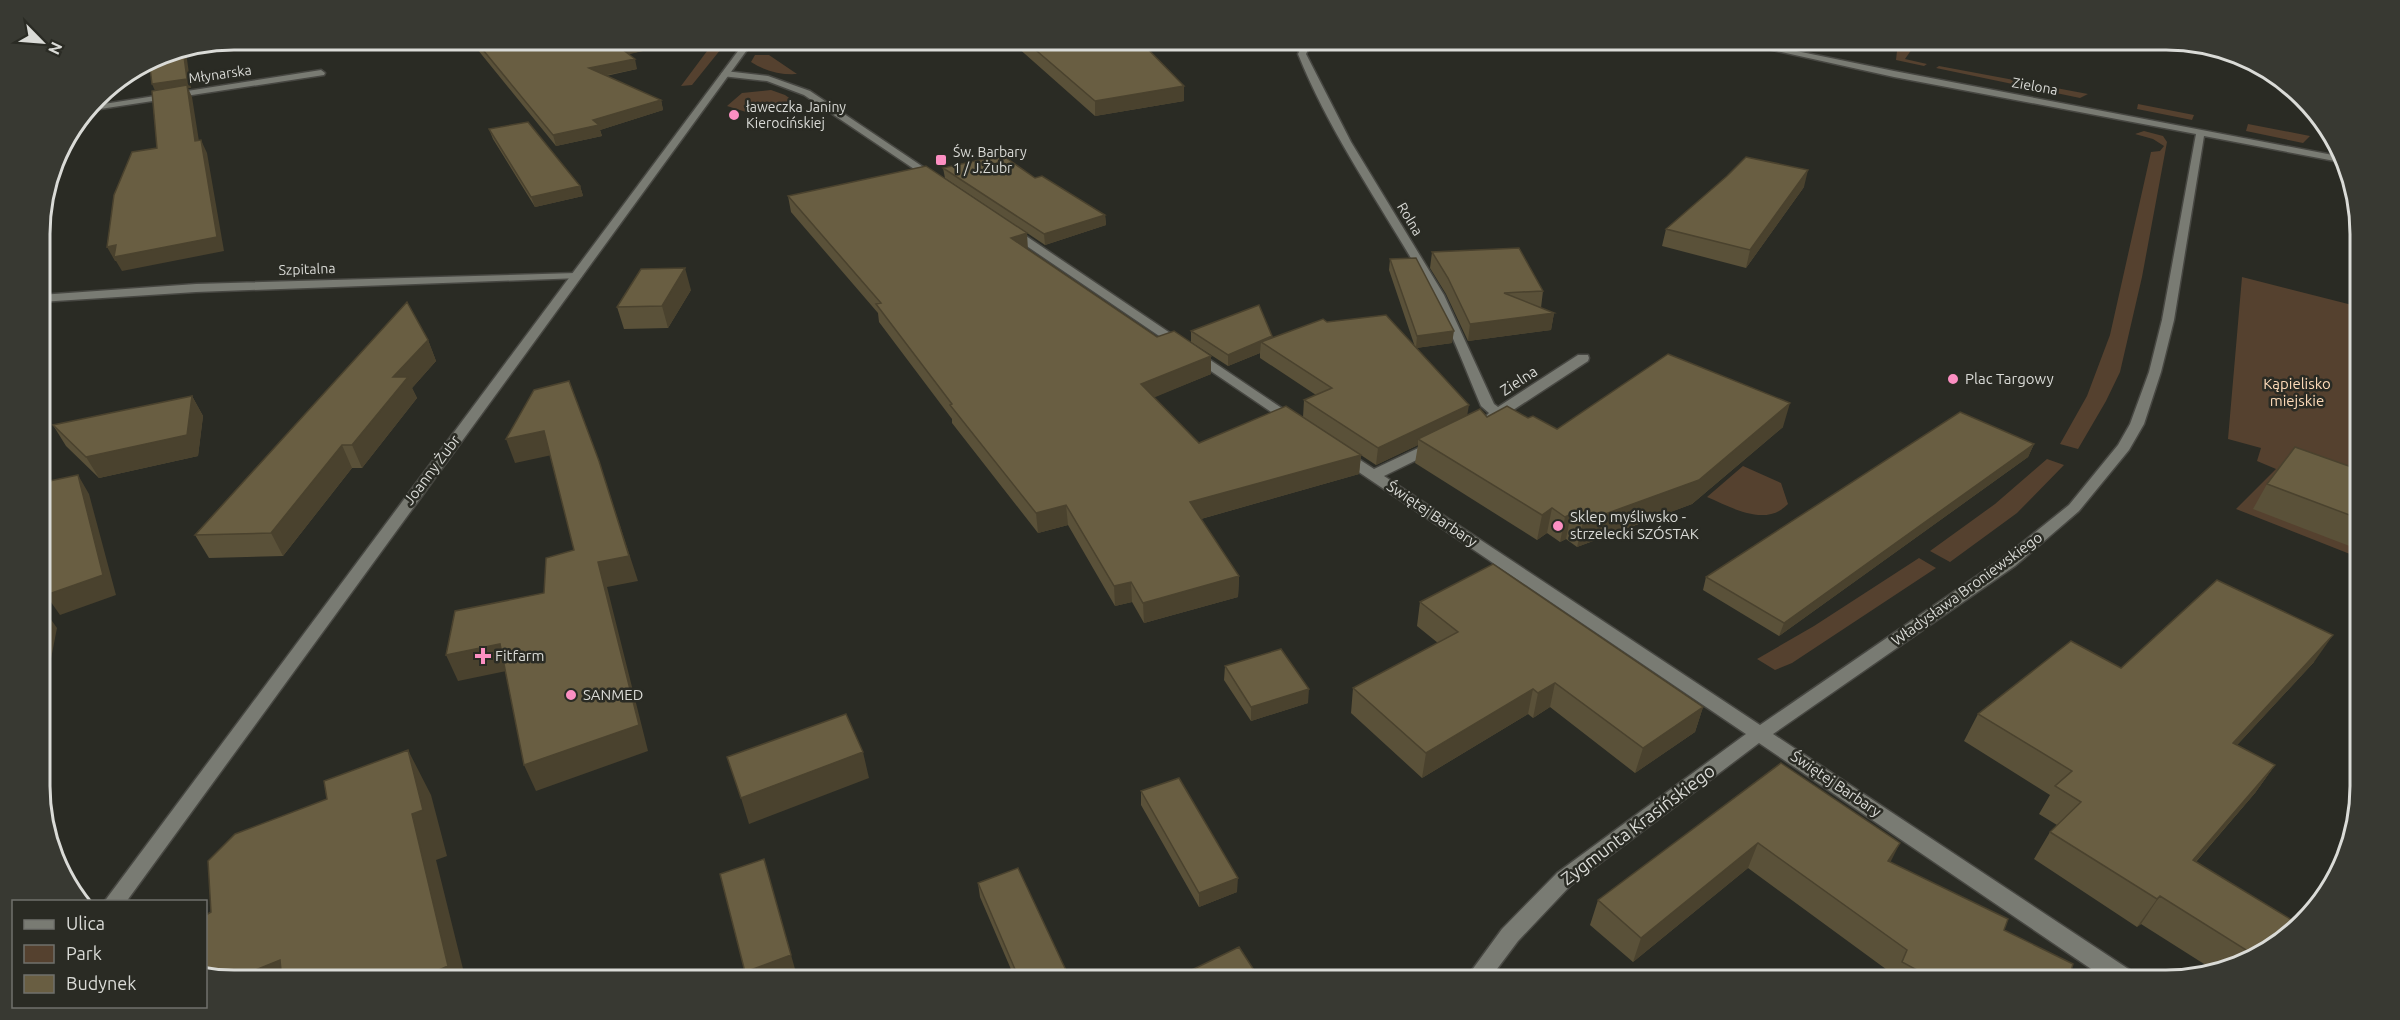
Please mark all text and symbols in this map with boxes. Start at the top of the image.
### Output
north arrow [12,12,72,72]
text: N [45,39,66,58]
street label: Młynarska [187,62,253,86]
street label: Zielona [2011,74,2059,98]
place label: ławeczka Janiny Kierocińskiej [746,99,846,131]
marker: ławeczka Janiny Kierocińskiej [727,108,741,122]
place label: Św. Barbary 1 / J.Żubr [953,143,1027,176]
marker: Św. Barbary 1 / J.Żubr [934,153,948,167]
street label: Rolna [1394,200,1426,238]
street label: Szpitalna [278,260,336,278]
street label: Zielna [1497,362,1540,399]
place label: Plac Targowy [1965,370,2054,387]
marker: Plac Targowy [1946,372,1960,386]
park label: Kąpielisko miejskie [2263,375,2331,409]
street label: Joanny Żubr [400,431,464,508]
street label: Świętej Barbary [1384,477,1481,550]
place label: Sklep myśliwsko - strzelecki SZÓSTAK [1570,508,1699,542]
marker: Sklep myśliwsko - strzelecki SZÓSTAK [1551,519,1565,533]
street label: Władysława Broniewskiego [1888,528,2045,649]
place label: Fitfarm [495,647,544,664]
marker: Fitfarm [476,649,490,663]
place label: SANMED [583,686,643,703]
marker: SANMED [564,688,578,702]
street label: Świętej Barbary [1788,747,1885,820]
street label: Zygmunta Krasińskiego [1557,760,1718,888]
legend [12,900,207,1008]
text: Ulica [66,913,105,933]
text: Park [66,943,102,963]
text: Budynek [66,973,136,993]

